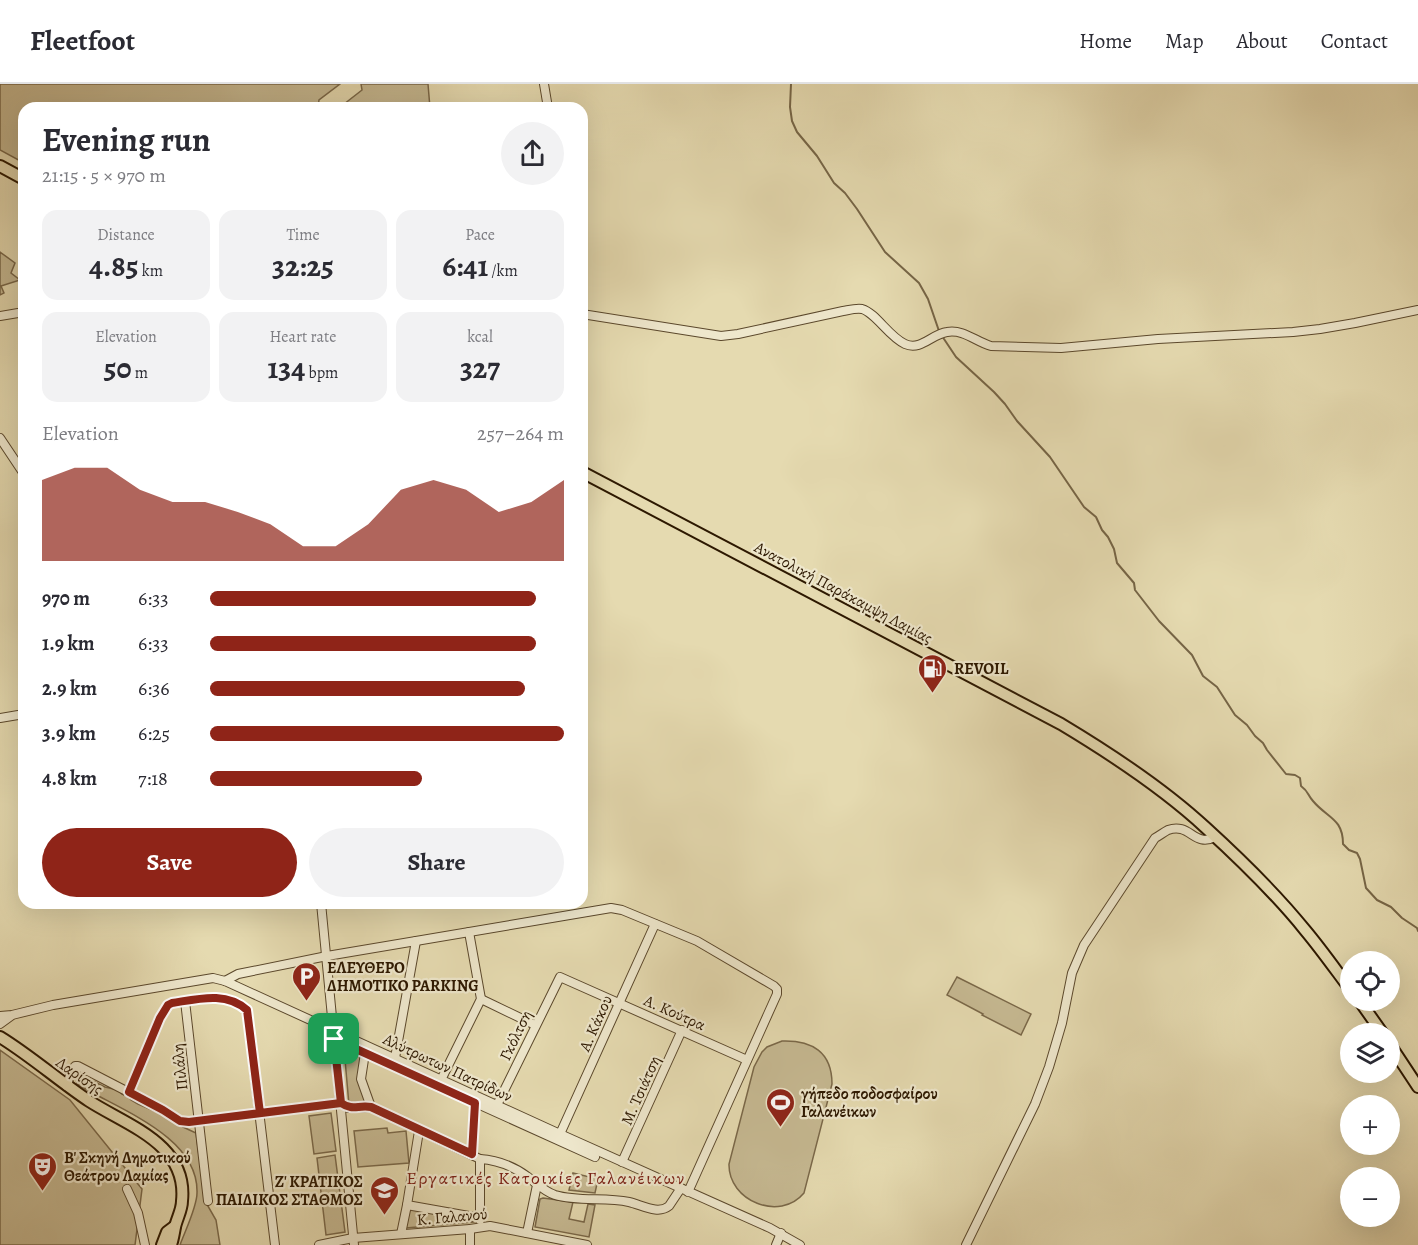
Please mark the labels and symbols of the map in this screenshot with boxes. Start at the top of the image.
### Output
street label: Ανατολική Παράκαμψη Λαμίας [750,536,937,649]
fuel station icon: REVOIL [917,652,949,694]
place label: REVOIL [954,658,1009,680]
place label: ΕΛΕΥΘΕΡΟ ΔΗΜΟΤΙΚΟ PARKING [327,957,479,997]
parking icon: ΕΛΕΥΘΕΡΟ ΔΗΜΟΤΙΚΟ PARKING [290,960,322,1002]
street label: Α. Κούτρα [639,989,709,1036]
street label: Α. Κάκου [573,992,618,1056]
street label: Γκόλτση [494,1007,538,1064]
pin [308,1013,359,1064]
street label: Αλύτρωτων Πατρίδων [379,1028,516,1108]
street label: Πιλάλη [167,1042,193,1091]
street label: Λαρίσης [51,1051,108,1100]
street label: Μ. Τσιάτση [616,1052,666,1129]
place label: γήπεδο ποδοσφαίρου Γαλανέικων [801,1083,938,1123]
sports icon: γήπεδο ποδοσφαίρου Γαλανέικων [764,1086,796,1128]
place label: Β' Σκηνή Δημοτικού Θεάτρου Λαμίας [64,1147,191,1187]
theatre icon: Β' Σκηνή Δημοτικού Θεάτρου Λαμίας [27,1150,59,1192]
district label: Εργατικές Κατοικίες Γαλανέικων [406,1166,686,1190]
place label: Ζ' ΚΡΑΤΙΚΟΣ ΠΑΙΔΙΚΟΣ ΣΤΑΘΜΟΣ [216,1171,363,1211]
school or university icon: Ζ' ΚΡΑΤΙΚΟΣ ΠΑΙΔΙΚΟΣ ΣΤΑΘΜΟΣ [368,1174,400,1216]
street label: Κ. Γαλανού [416,1203,488,1231]

